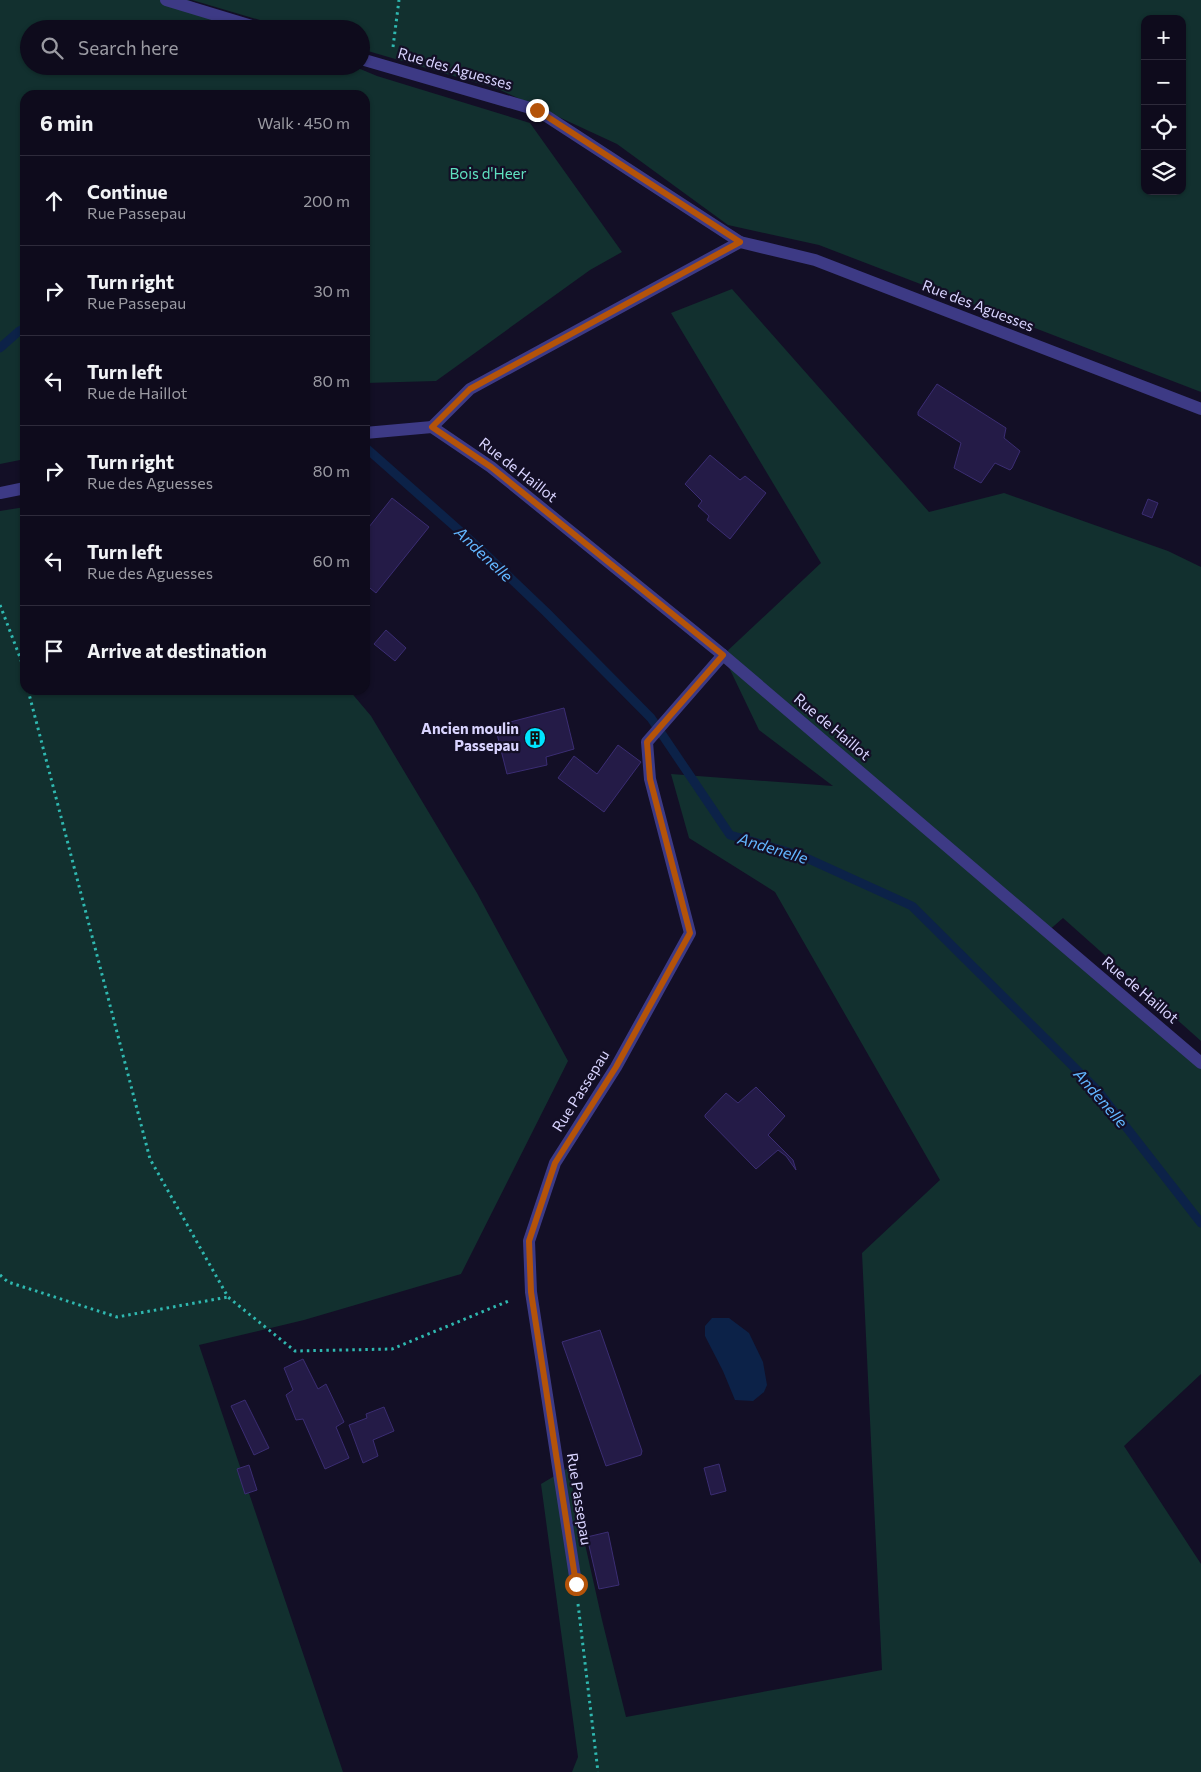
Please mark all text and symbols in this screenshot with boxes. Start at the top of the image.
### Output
map controls [1141,15,1186,195]
button: + [1141,15,1186,60]
search box [20,20,370,75]
icon: search [38,34,66,62]
text: Search here [78,36,178,59]
street label: Rue des Aguesses [396,43,515,93]
button: − [1141,60,1186,105]
route end [526,99,549,122]
button: locate [1141,105,1186,150]
text: 6 min [40,110,93,135]
text: Walk · 450 m [257,113,350,132]
button: layers [1141,150,1186,195]
park label: Bois d'Heer [450,164,526,182]
text: Continue [87,180,167,203]
icon: ahead [40,187,68,215]
text: 200 m [303,191,350,210]
text: Rue Passepau [87,203,186,222]
text: Turn right [87,270,174,293]
street label: Rue des Aguesses [920,275,1037,335]
icon: right [40,277,68,305]
text: 30 m [313,281,350,300]
text: Rue Passepau [87,293,186,312]
text: Turn left [87,360,162,383]
icon: left [40,367,68,395]
text: 80 m [313,371,350,390]
text: Rue de Haillot [87,383,187,402]
street label: Rue de Haillot [476,433,561,505]
text: Turn right [87,450,174,473]
icon: right [40,457,68,485]
text: 80 m [313,461,350,480]
text: Rue des Aguesses [87,473,213,492]
water label: Andenelle [451,521,518,586]
text: Turn left [87,540,162,563]
icon: left [40,547,68,575]
text: 60 m [313,551,350,570]
text: Rue des Aguesses [87,563,213,582]
icon: arrive [40,637,68,665]
text: Arrive at destination [87,639,267,662]
street label: Rue de Haillot [791,689,874,763]
place label: Ancien moulin Passepau [421,719,519,754]
building icon: Ancien moulin Passepau [523,726,547,750]
water label: Andenelle [735,828,811,867]
street label: Rue de Haillot [1099,952,1182,1026]
street label: Rue Passepau [548,1046,612,1135]
water label: Andenelle [1070,1063,1133,1132]
street label: Rue Passepau [564,1451,596,1546]
route start [565,1573,588,1596]

